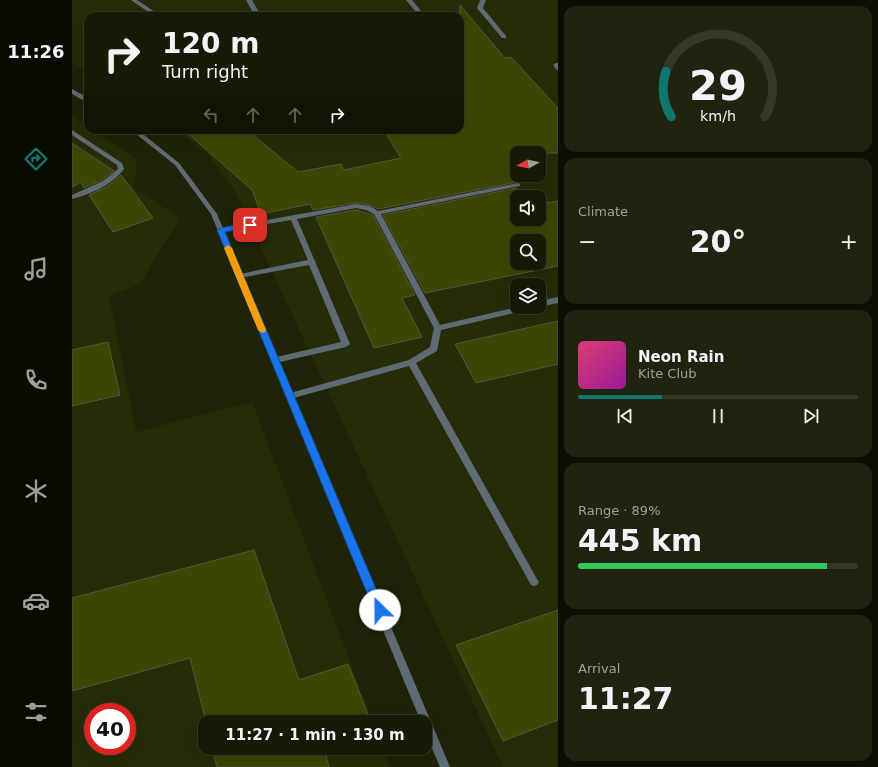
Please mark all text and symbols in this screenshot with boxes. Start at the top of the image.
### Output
text: 120 m [162,27,259,60]
icon: right [96,28,148,80]
text: 11:26 [7,41,65,62]
text: Turn right [162,61,248,82]
text: 29 [689,61,747,110]
icon: left [200,104,222,126]
icon: ahead [242,104,264,126]
icon: ahead [284,104,306,126]
icon: right [326,104,348,126]
text: km/h [700,108,736,124]
icon: directions [22,145,50,173]
north arrow [510,146,546,182]
map controls [510,146,546,314]
button: sound [510,190,546,226]
text: Climate [578,204,628,219]
pin [233,208,267,242]
icon: arrive [239,214,261,236]
text: 20° [690,224,746,259]
text: − [578,229,596,254]
text: + [840,229,858,254]
button: search [510,234,546,270]
icon: music [22,255,50,283]
button: layers [510,278,546,314]
text: Neon Rain [638,348,724,366]
icon: phone [22,366,50,394]
text: Kite Club [638,366,697,381]
icon: previous [614,405,636,427]
icon: pause [707,405,729,427]
icon: next [800,405,822,427]
icon: climate [22,477,50,505]
text: Range · 89% [578,503,661,518]
text: 445 km [578,523,702,558]
icon: car [22,587,50,615]
position arrow [359,589,401,631]
text: Arrival [578,661,620,676]
text: 11:27 [578,681,674,716]
icon: filters [22,698,50,726]
speed limit sign: 40 [84,703,136,755]
text: 11:27 · 1 min · 130 m [225,726,405,744]

